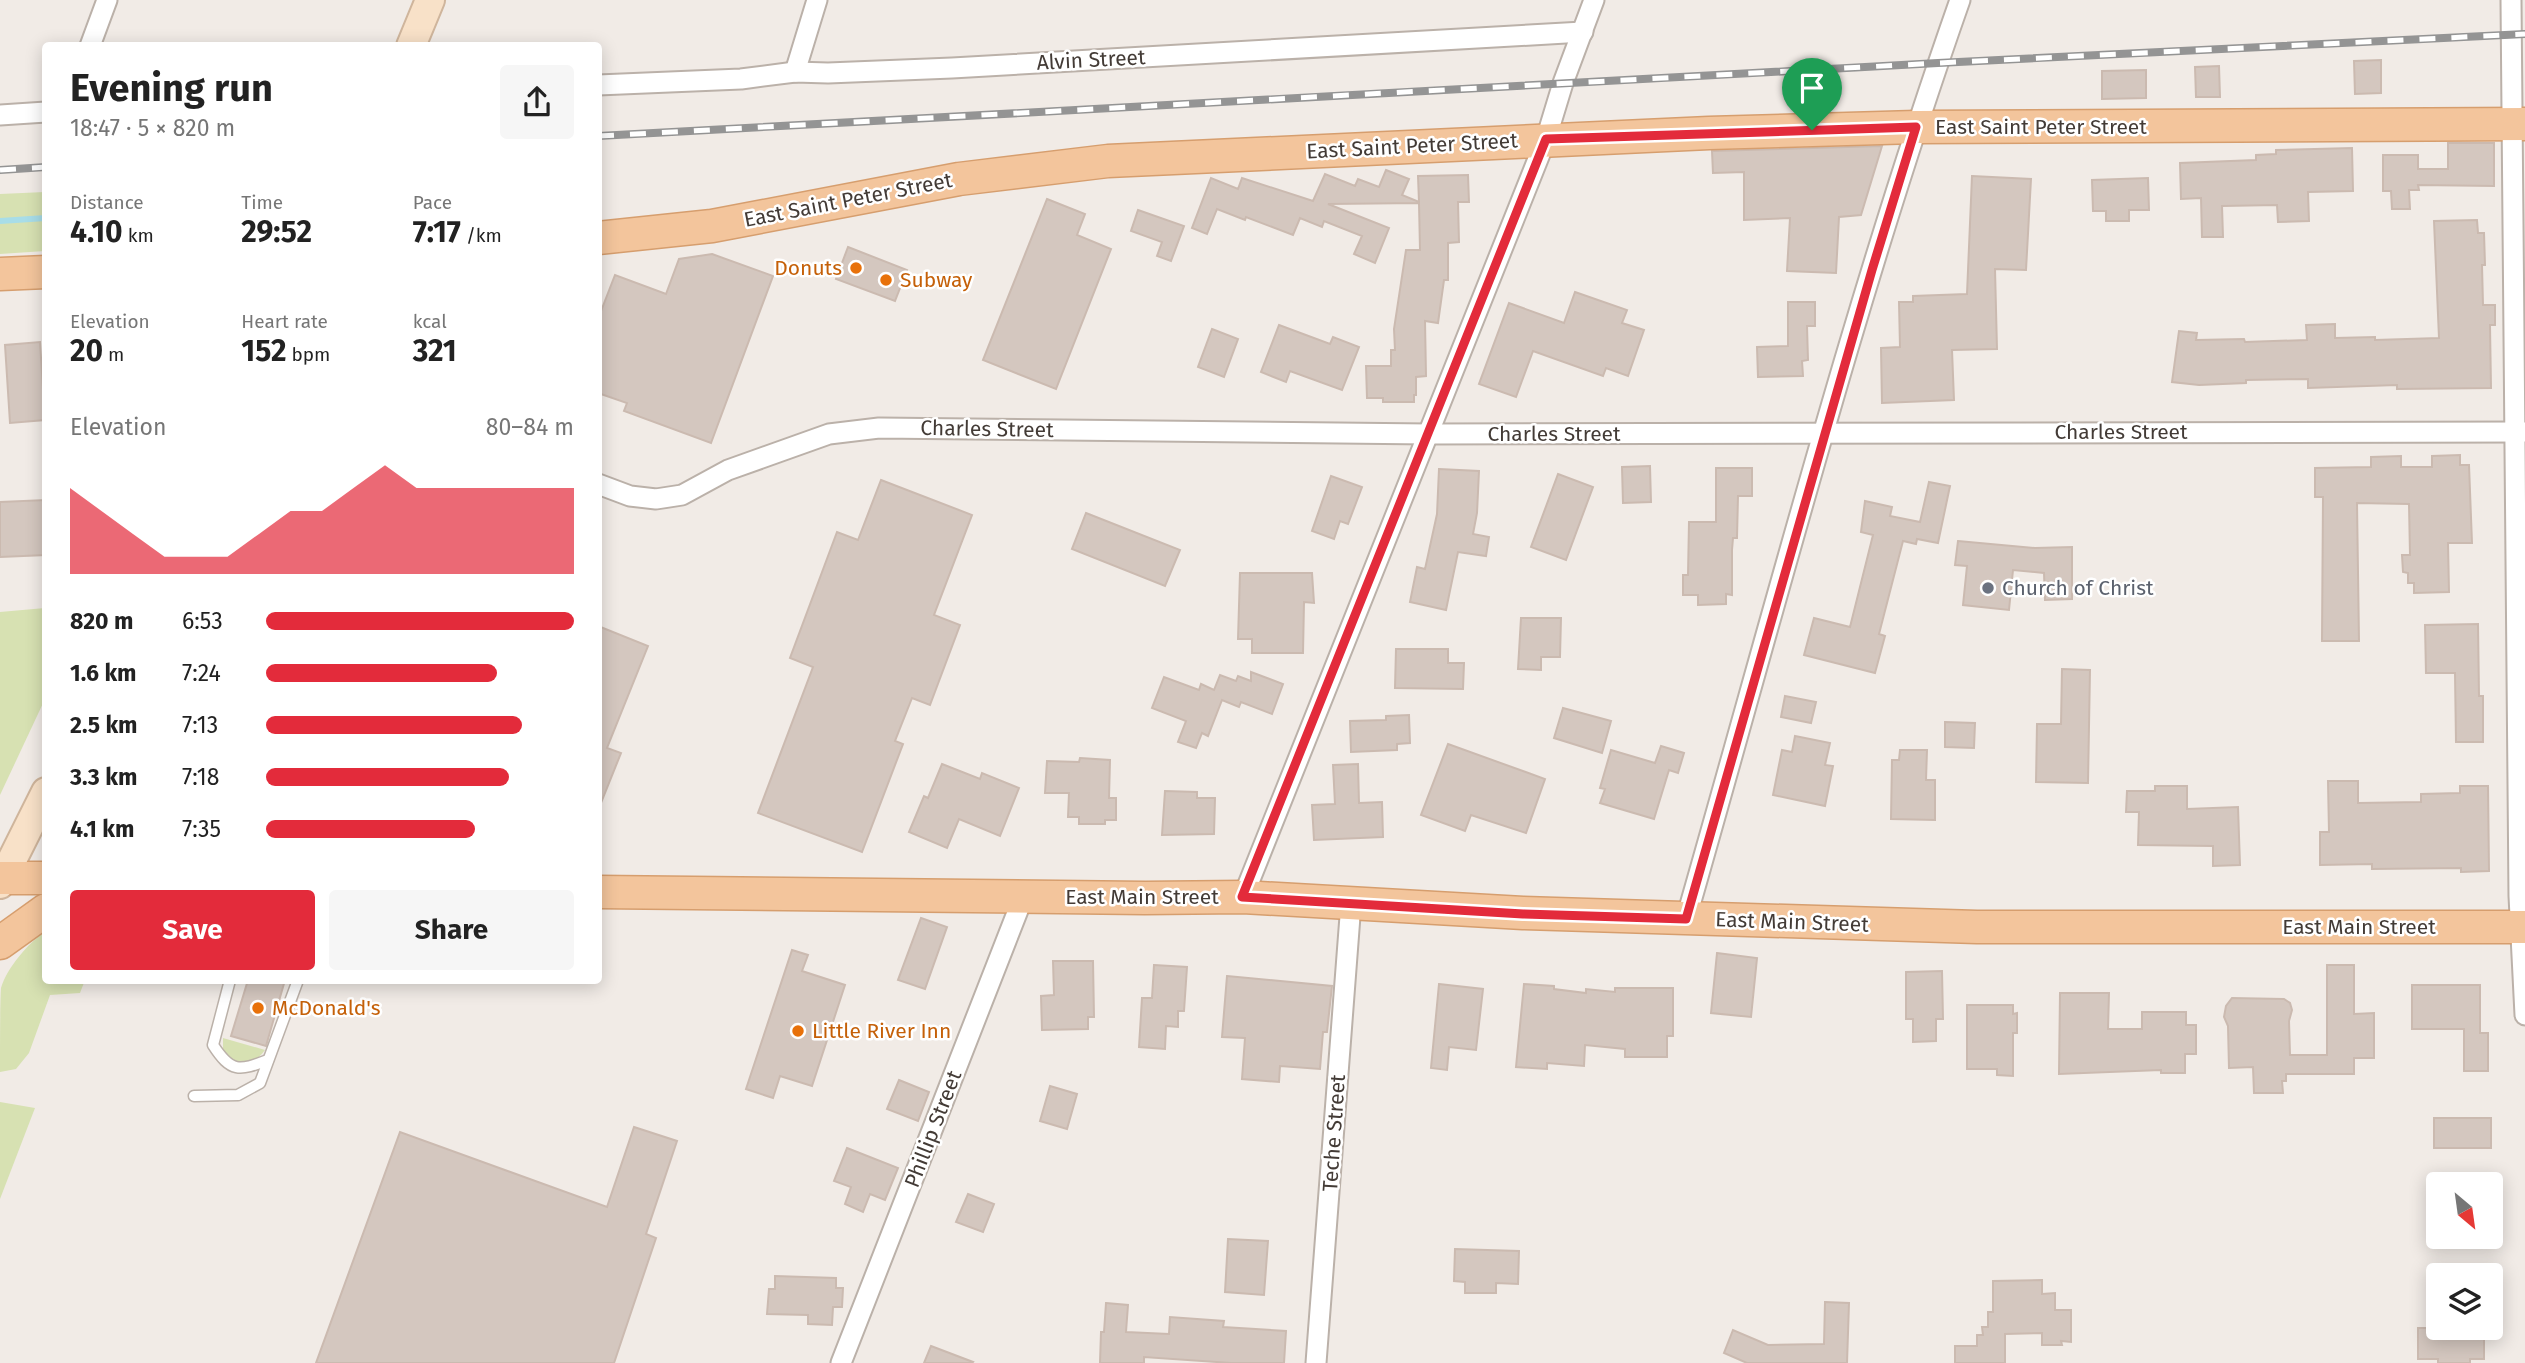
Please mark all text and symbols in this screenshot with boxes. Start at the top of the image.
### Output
street label: Alvin Street [1036,44,1147,76]
pin [1782,58,1842,130]
text: Evening run [70,65,273,111]
button: share [500,65,574,139]
icon: arrive [1793,69,1831,107]
text: 18:47 · 5 × 820 m [70,114,235,142]
street label: East Saint Peter Street [1935,114,2147,140]
street label: East Saint Peter Street [1306,127,1519,165]
street label: East Saint Peter Street [742,167,955,233]
text: Distance [70,191,144,214]
text: Time [241,191,283,214]
text: Pace [413,191,452,214]
text: 4.10 [70,214,123,250]
text: 29:52 [241,214,312,250]
text: 7:17 [413,214,461,250]
text: km [123,224,154,247]
text: /km [461,224,502,247]
place label: Donuts [774,255,842,281]
marker: Donuts [848,260,864,276]
place label: Subway [900,267,973,293]
marker: Subway [878,272,894,288]
text: Elevation [70,310,150,333]
text: Heart rate [241,310,328,333]
text: kcal [413,310,447,333]
text: 20 [70,333,103,369]
text: 152 [241,333,286,369]
text: 321 [413,333,457,369]
text: m [103,343,124,366]
text: bpm [286,343,330,366]
text: Elevation [70,413,166,441]
text: 80–84 m [486,413,574,441]
street label: Charles Street [920,415,1054,443]
street label: Charles Street [2054,419,2188,445]
street label: Charles Street [1487,421,1621,447]
place label: Church of Christ [2002,575,2154,601]
marker: Church of Christ [1980,580,1996,596]
text: 820 m [70,607,133,635]
text: 6:53 [182,607,223,635]
text: 1.6 km [70,659,137,687]
text: 7:24 [182,659,221,687]
text: 2.5 km [70,711,138,739]
text: 7:13 [182,711,218,739]
text: 3.3 km [70,763,137,791]
text: 7:18 [182,763,219,791]
text: 4.1 km [70,815,134,843]
text: 7:35 [182,815,221,843]
street label: East Main Street [1065,884,1219,910]
button: Save [70,890,315,970]
button: Share [329,890,574,970]
street label: East Main Street [1715,906,1870,938]
street label: East Main Street [2282,914,2436,940]
place label: McDonald's [272,995,381,1021]
marker: McDonald's [250,1000,266,1016]
place label: Little River Inn [812,1018,951,1044]
marker: Little River Inn [790,1023,806,1039]
street label: Phillip Street [899,1066,967,1191]
street label: Teche Street [1317,1073,1351,1193]
north arrow [2426,1172,2502,1250]
map controls [2426,1172,2503,1340]
button: layers [2426,1263,2503,1340]

